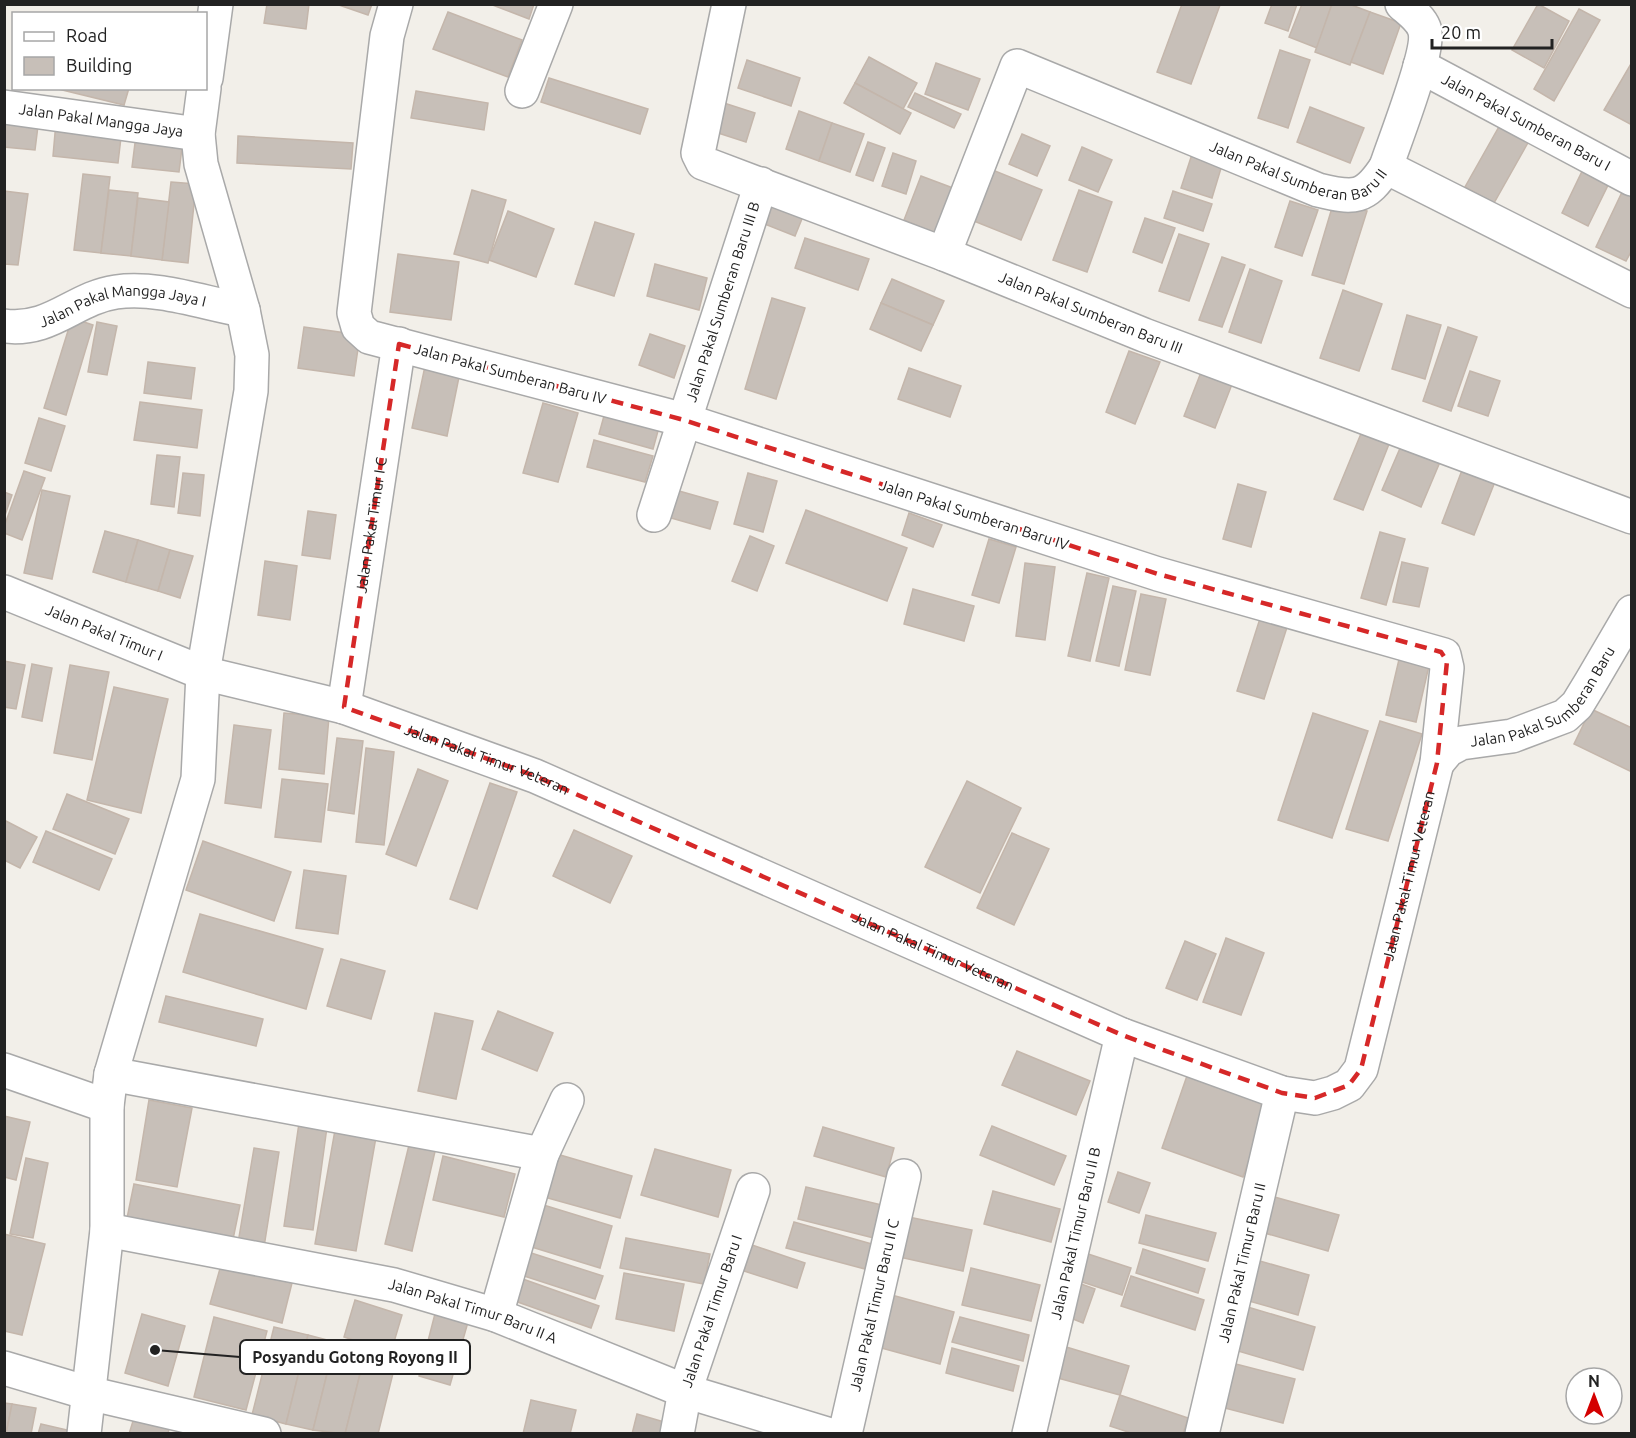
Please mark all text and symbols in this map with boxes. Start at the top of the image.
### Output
legend [12,12,207,90]
scale bar [1432,12,1552,50]
text: 20 m [1441,22,1481,42]
text: Road [66,25,108,45]
text: Building [66,55,132,75]
street label: Jalan Pakal Sumberan Baru I [1439,70,1613,174]
street label: Jalan Pakal Mangga Jaya [18,100,184,140]
street label: Jalan Pakal Sumberan Baru II [1207,137,1390,203]
street label: Jalan Pakal Sumberan Baru III B [682,199,763,404]
street label: Jalan Pakal Sumberan Baru III [996,268,1185,357]
street label: Jalan Pakal Mangga Jaya I [37,282,208,330]
street label: Jalan Pakal Sumberan Baru IV [412,340,608,407]
street label: Jalan Pakal Timur I C [352,456,390,594]
street label: Jalan Pakal Sumberan Baru IV [877,476,1071,553]
street label: Jalan Pakal Timur I [43,601,165,664]
street label: Jalan Pakal Sumberan Baru [1469,643,1618,750]
street label: Jalan Pakal Timur Veteran [402,721,572,798]
street label: Jalan Pakal Timur Veteran [1379,789,1438,962]
street label: Jalan Pakal Timur Veteran [850,908,1016,994]
street label: Jalan Pakal Timur Baru II B [1047,1145,1104,1321]
street label: Jalan Pakal Timur Baru II [1215,1181,1269,1344]
street label: Jalan Pakal Timur Baru II C [846,1217,902,1393]
street label: Jalan Pakal Timur Baru I [678,1233,745,1389]
street label: Jalan Pakal Timur Baru II A [387,1275,560,1347]
callout: Posyandu Gotong Royong II [240,1340,470,1374]
text: Posyandu Gotong Royong II [252,1348,458,1366]
north arrow [1564,1366,1624,1426]
text: N [1588,1372,1600,1390]

